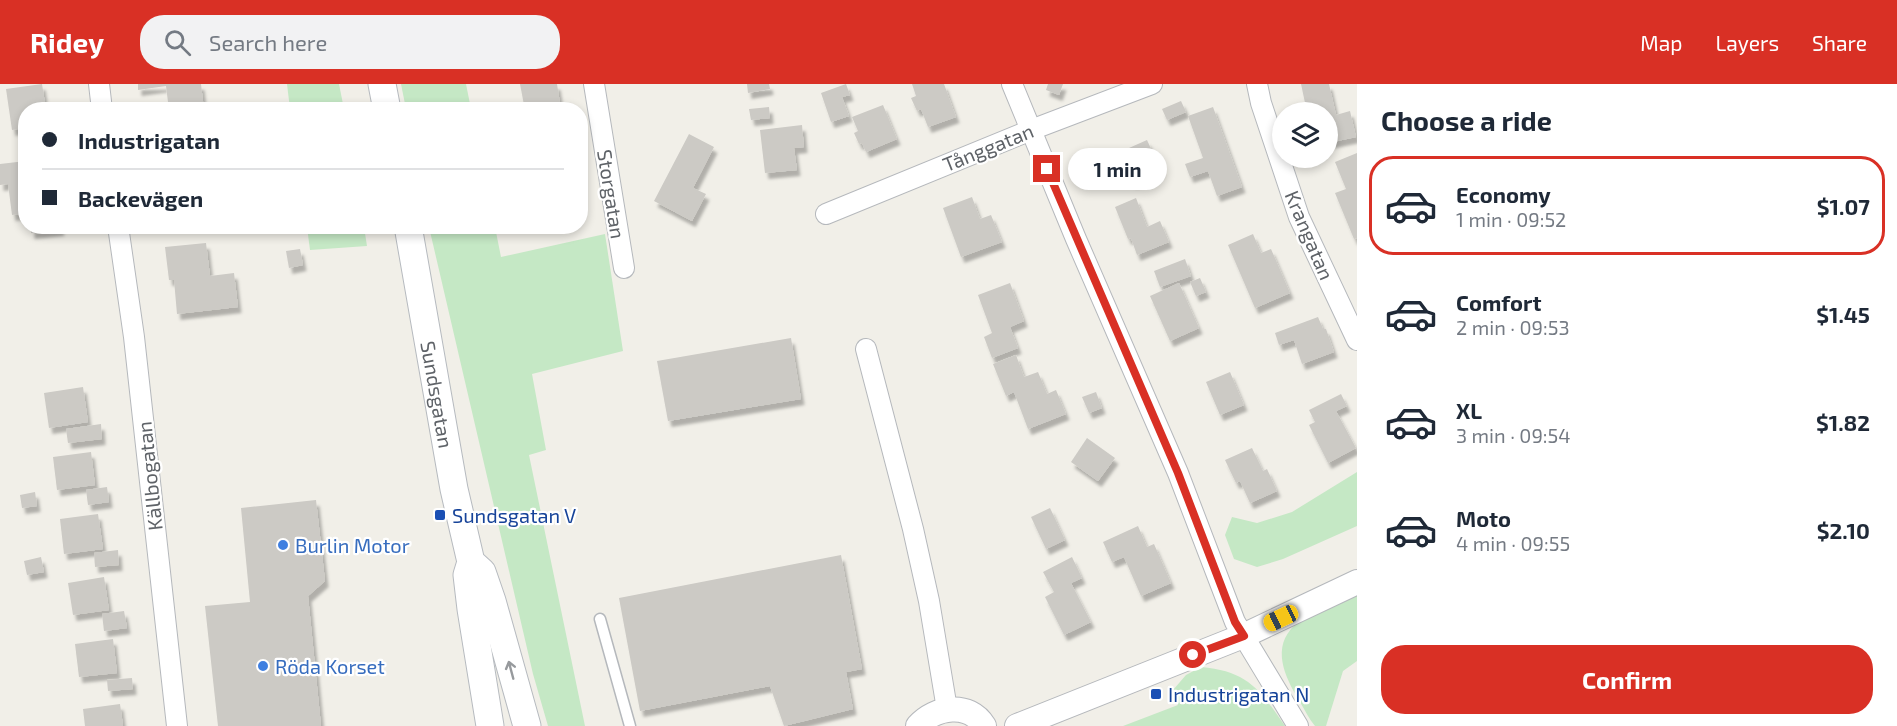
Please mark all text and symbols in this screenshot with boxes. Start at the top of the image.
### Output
search box [140,15,560,69]
text: Ridey [30,25,104,59]
icon: search [161,26,194,59]
text: Search here [209,29,327,55]
text: Map [1640,30,1682,55]
text: Layers [1715,30,1779,55]
text: Share [1812,30,1867,55]
map controls [1272,102,1338,168]
button: layers [1272,102,1338,168]
text: Choose a ride [1381,104,1552,136]
street label: Tånggatan [939,118,1037,176]
text: Industrigatan [78,127,220,153]
street label: Storgatan [593,148,631,240]
callout: 1 min [1068,148,1167,190]
route end [1033,155,1060,182]
text: 1 min [1093,157,1142,181]
icon: car [1384,179,1438,233]
text: Economy [1456,181,1551,207]
text: Backevägen [78,185,203,211]
street label: Krangatan [1280,187,1340,283]
text: $1.07 [1817,193,1870,219]
text: 1 min · 09:52 [1456,207,1566,231]
icon: car [1384,287,1438,341]
text: Comfort [1456,289,1541,315]
text: $1.45 [1816,301,1870,327]
text: 2 min · 09:53 [1456,315,1570,339]
street label: Sundsgatan [416,339,459,450]
icon: car [1384,395,1438,449]
text: XL [1456,397,1482,423]
text: $1.82 [1816,409,1870,435]
street label: Källbogatan [131,420,167,532]
text: 3 min · 09:54 [1456,423,1571,447]
place label: Sundsgatan V [452,503,576,527]
icon: car [1384,503,1438,557]
text: Moto [1456,505,1511,531]
marker: Sundsgatan V [433,508,447,522]
text: $2.10 [1817,517,1870,543]
text: 4 min · 09:55 [1456,531,1570,555]
place label: Burlin Motor [295,533,410,557]
marker: Burlin Motor [276,538,290,552]
car [1261,602,1301,634]
route start [1179,641,1206,668]
button: Confirm [1381,645,1873,714]
place label: Röda Korset [275,654,385,678]
marker: Röda Korset [256,659,270,673]
one-way arrow [505,660,516,679]
place label: Industrigatan N [1168,682,1309,706]
marker: Industrigatan N [1149,687,1163,701]

